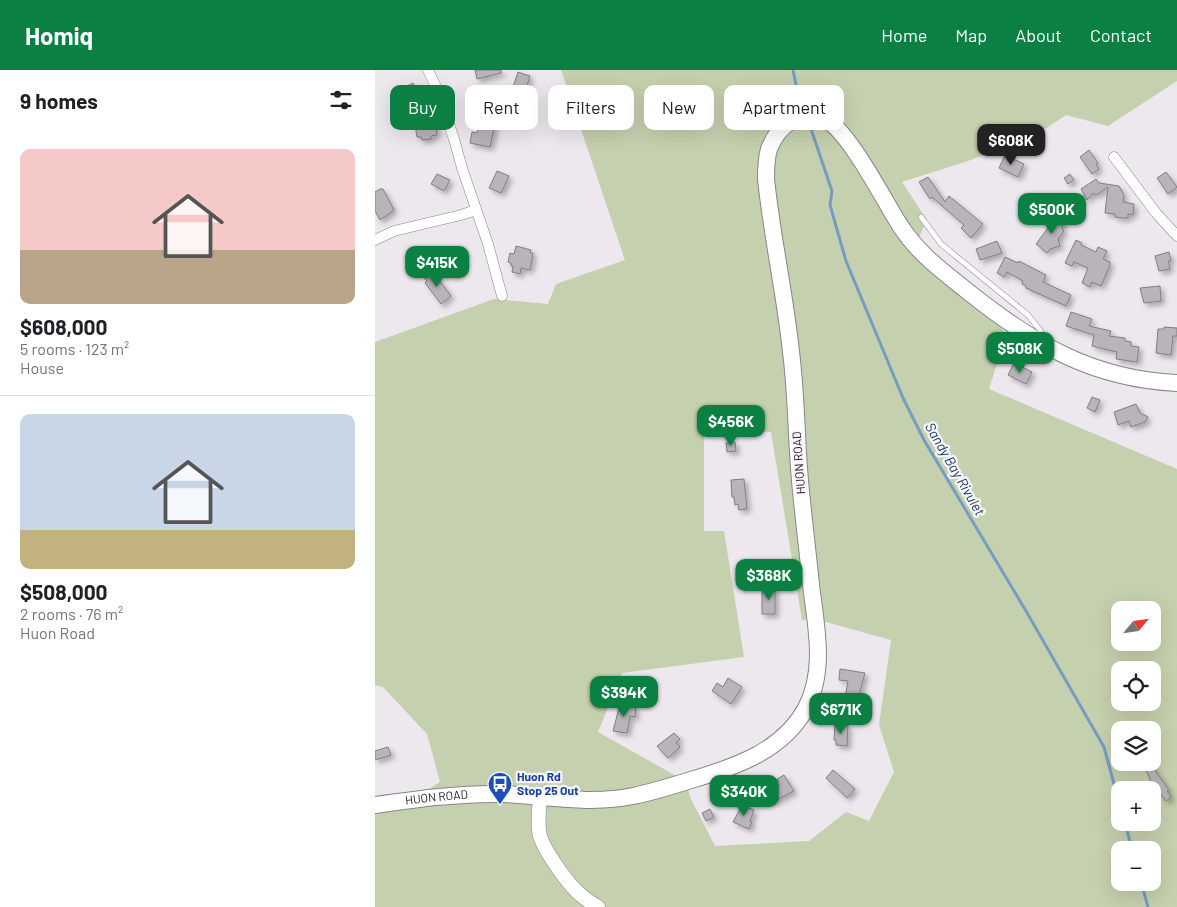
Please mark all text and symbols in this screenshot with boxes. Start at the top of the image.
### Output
text: Homiq [25,21,93,50]
text: Home [881,24,927,46]
text: Map [955,24,987,46]
text: About [1015,24,1062,46]
text: Contact [1090,24,1152,46]
chip: Buy [390,85,455,130]
chip: Rent [465,85,538,130]
chip: Filters [548,85,634,130]
chip: New [644,85,714,130]
chip: Apartment [724,85,844,130]
icon: filters [327,86,355,114]
text: 9 homes [20,88,98,113]
pin: $608K [976,124,1046,166]
text: $608K [988,130,1034,149]
icon: home [143,181,233,271]
pin: $500K [1017,192,1087,235]
text: $500K [1029,199,1075,218]
pin: $415K [402,246,472,288]
text: $415K [416,252,458,271]
text: $608,000 [20,314,108,339]
pin: $508K [985,332,1055,374]
text: $508K [997,338,1043,357]
text: 5 rooms · 123 m² [20,339,129,358]
text: House [20,358,64,377]
pin: $456K [696,404,766,447]
text: $456K [708,411,754,430]
water label: Sandy Bay Rivulet [922,419,989,518]
street label: HUON ROAD [789,431,807,495]
icon: home [143,447,233,537]
pin: $368K [734,558,804,601]
text: $368K [746,565,792,584]
text: $508,000 [20,579,108,604]
north arrow [1111,601,1161,651]
map controls [1111,601,1161,891]
text: 2 rooms · 76 m² [20,604,123,623]
text: Huon Road [20,623,95,642]
button: locate [1111,661,1161,711]
pin: $394K [589,676,659,718]
text: $394K [601,682,647,701]
pin: $671K [806,692,876,735]
text: $671K [820,699,862,718]
button: layers [1111,721,1161,771]
place label: Huon Rd Stop 25 Out [517,769,579,797]
bus stop icon: Huon Rd Stop 25 Out [487,771,513,805]
pin: $340K [709,774,779,817]
text: $340K [721,781,767,800]
button: + [1111,781,1161,831]
street label: HUON ROAD [404,787,468,807]
button: − [1111,841,1161,891]

